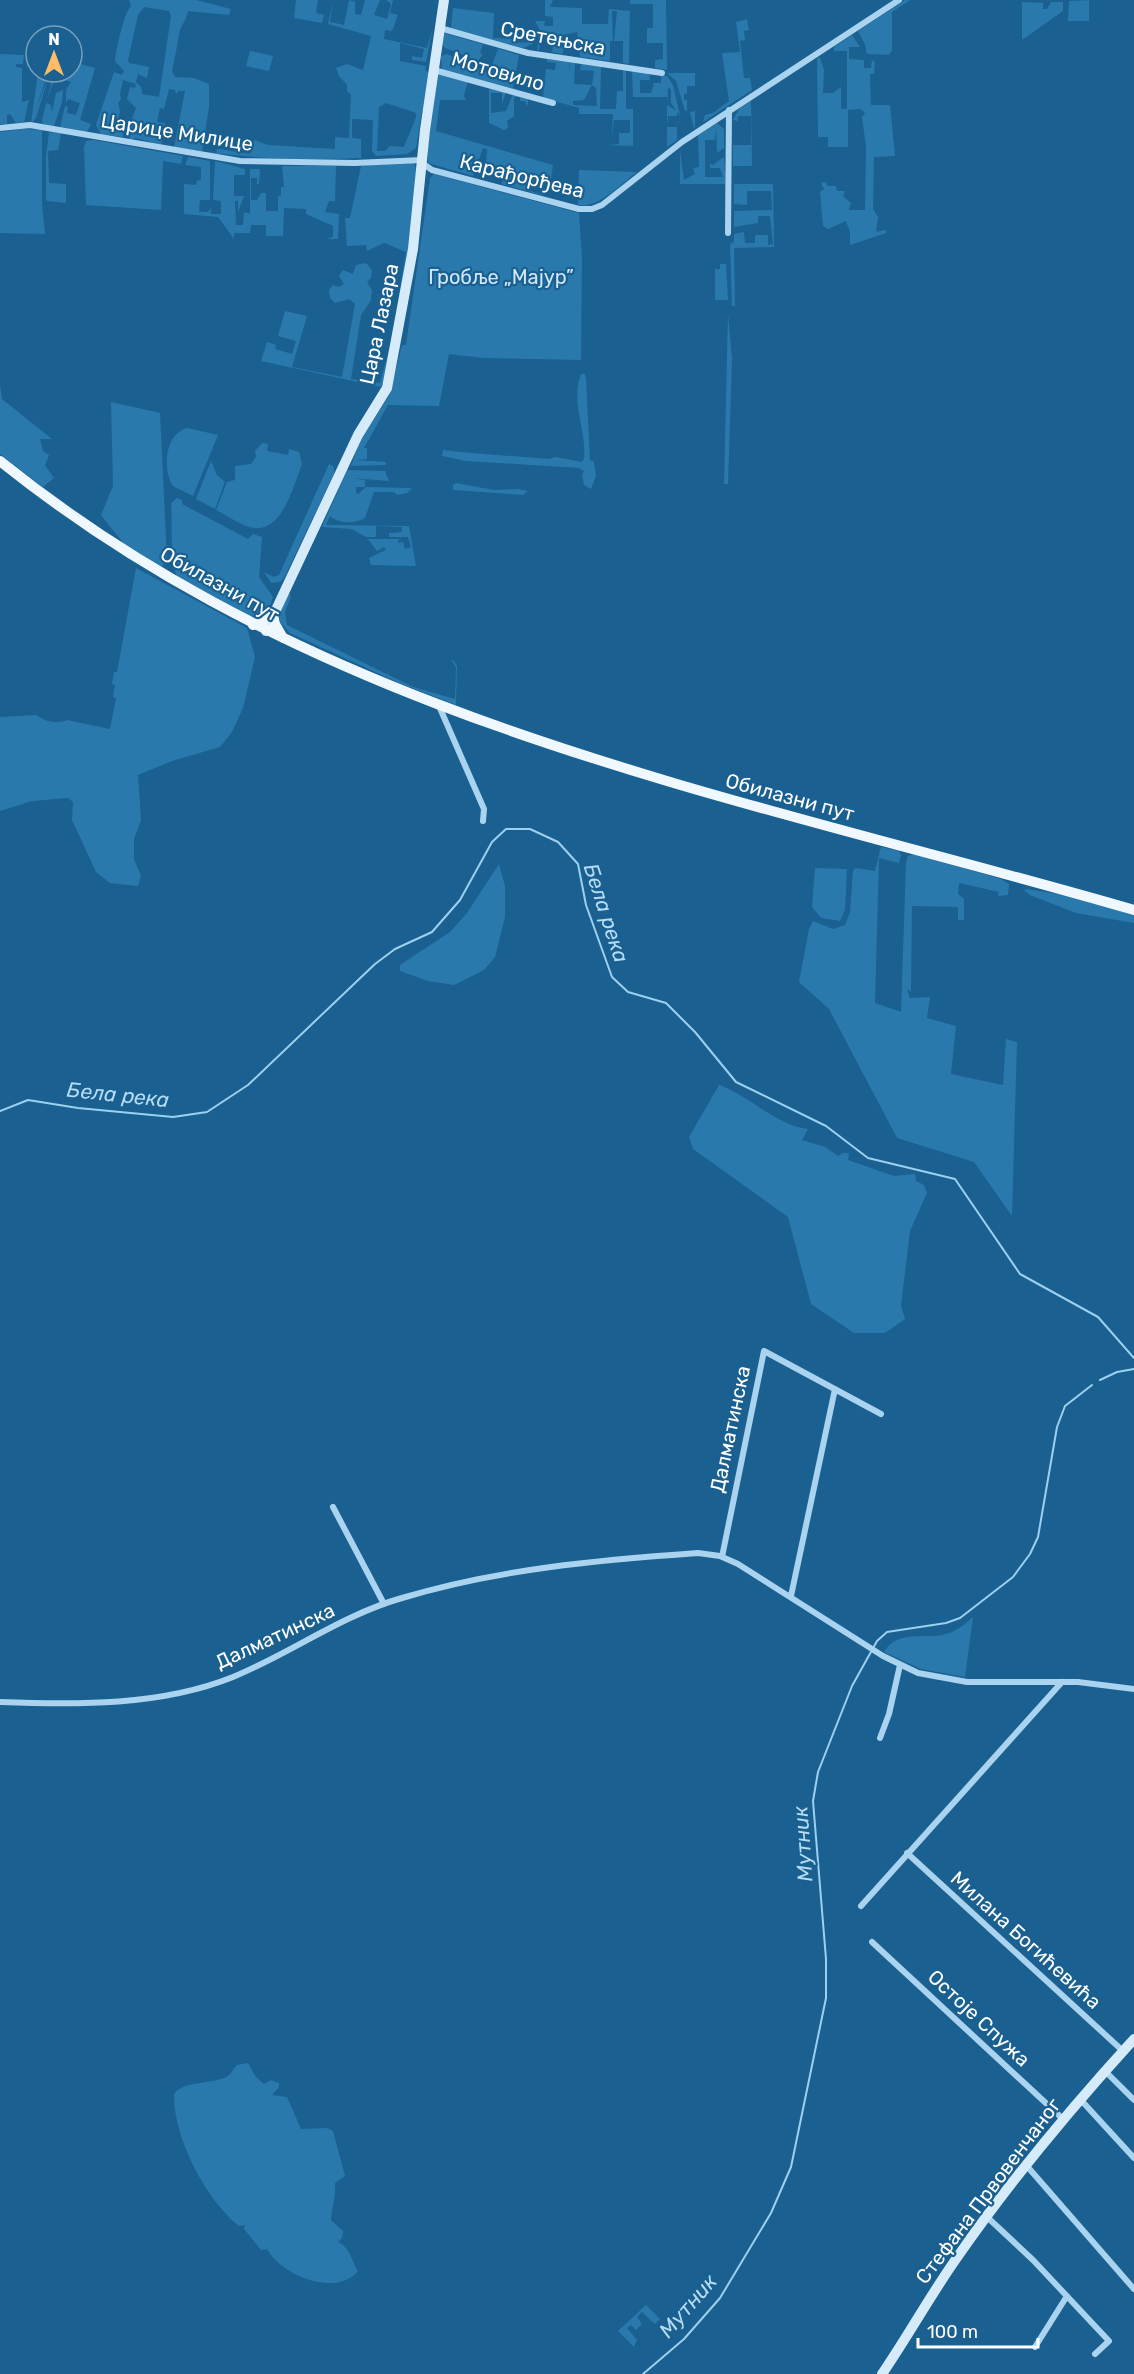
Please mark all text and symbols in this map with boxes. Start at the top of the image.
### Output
street label: Сретењска [498,16,608,60]
north arrow [24,24,84,84]
text: N [48,30,60,49]
street label: Мотовило [449,46,547,96]
street label: Царице Милице [99,108,255,156]
street label: Карађорђева [457,149,587,203]
street label: Цара Лазара [354,261,404,387]
park label: Гробље „Мајур” [428,265,574,289]
street label: Обилазни пут [156,541,284,627]
street label: Обилазни пут [723,768,857,826]
water label: Бела река [579,860,634,965]
water label: Бела река [66,1077,170,1112]
street label: Далматинска [705,1363,755,1495]
street label: Далматинска [212,1598,338,1674]
water label: Мутник [787,1805,818,1883]
street label: Милана Богићевића [946,1866,1106,2014]
street label: Остоје Спужа [923,1965,1035,2071]
street label: Стефана Првовенчаног [910,2093,1066,2288]
water label: Мутник [653,2268,722,2342]
scale bar [918,2311,1038,2349]
text: 100 m [927,2321,978,2343]

